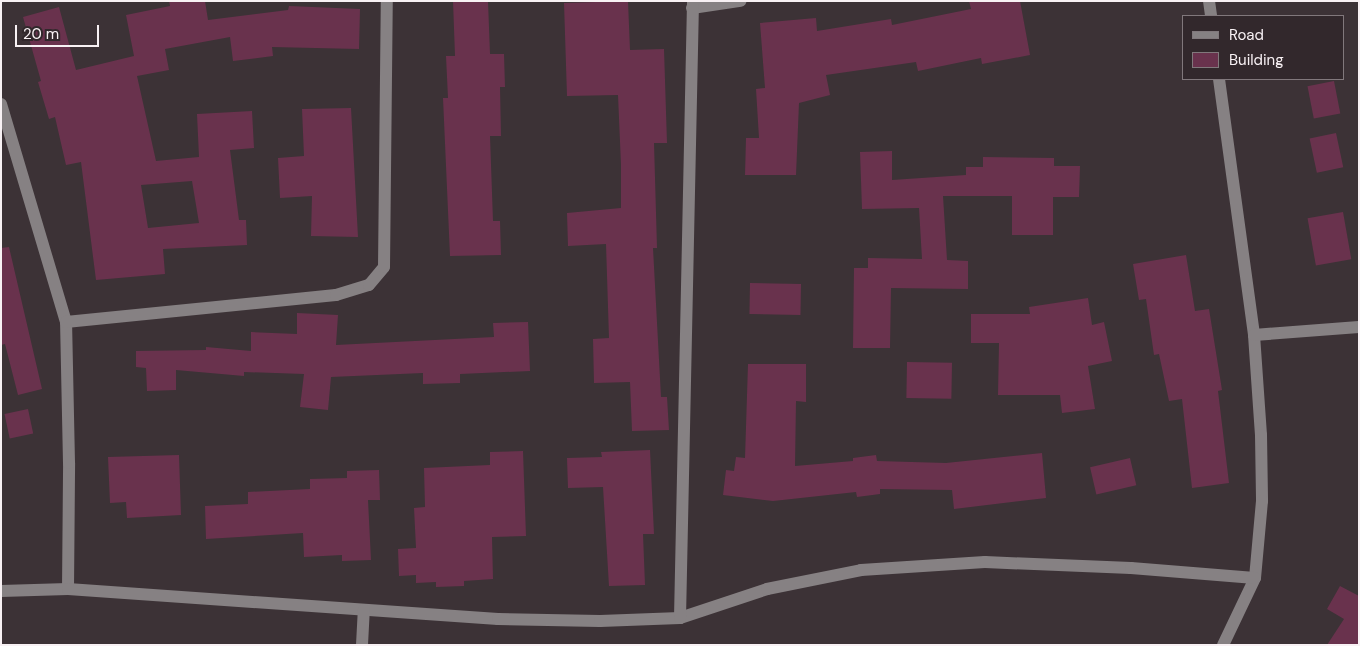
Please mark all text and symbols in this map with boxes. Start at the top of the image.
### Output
scale bar [18,15,101,47]
legend [1182,15,1345,80]
text: 20 m [23,24,59,44]
text: Road [1229,25,1264,45]
text: Building [1229,50,1284,70]

